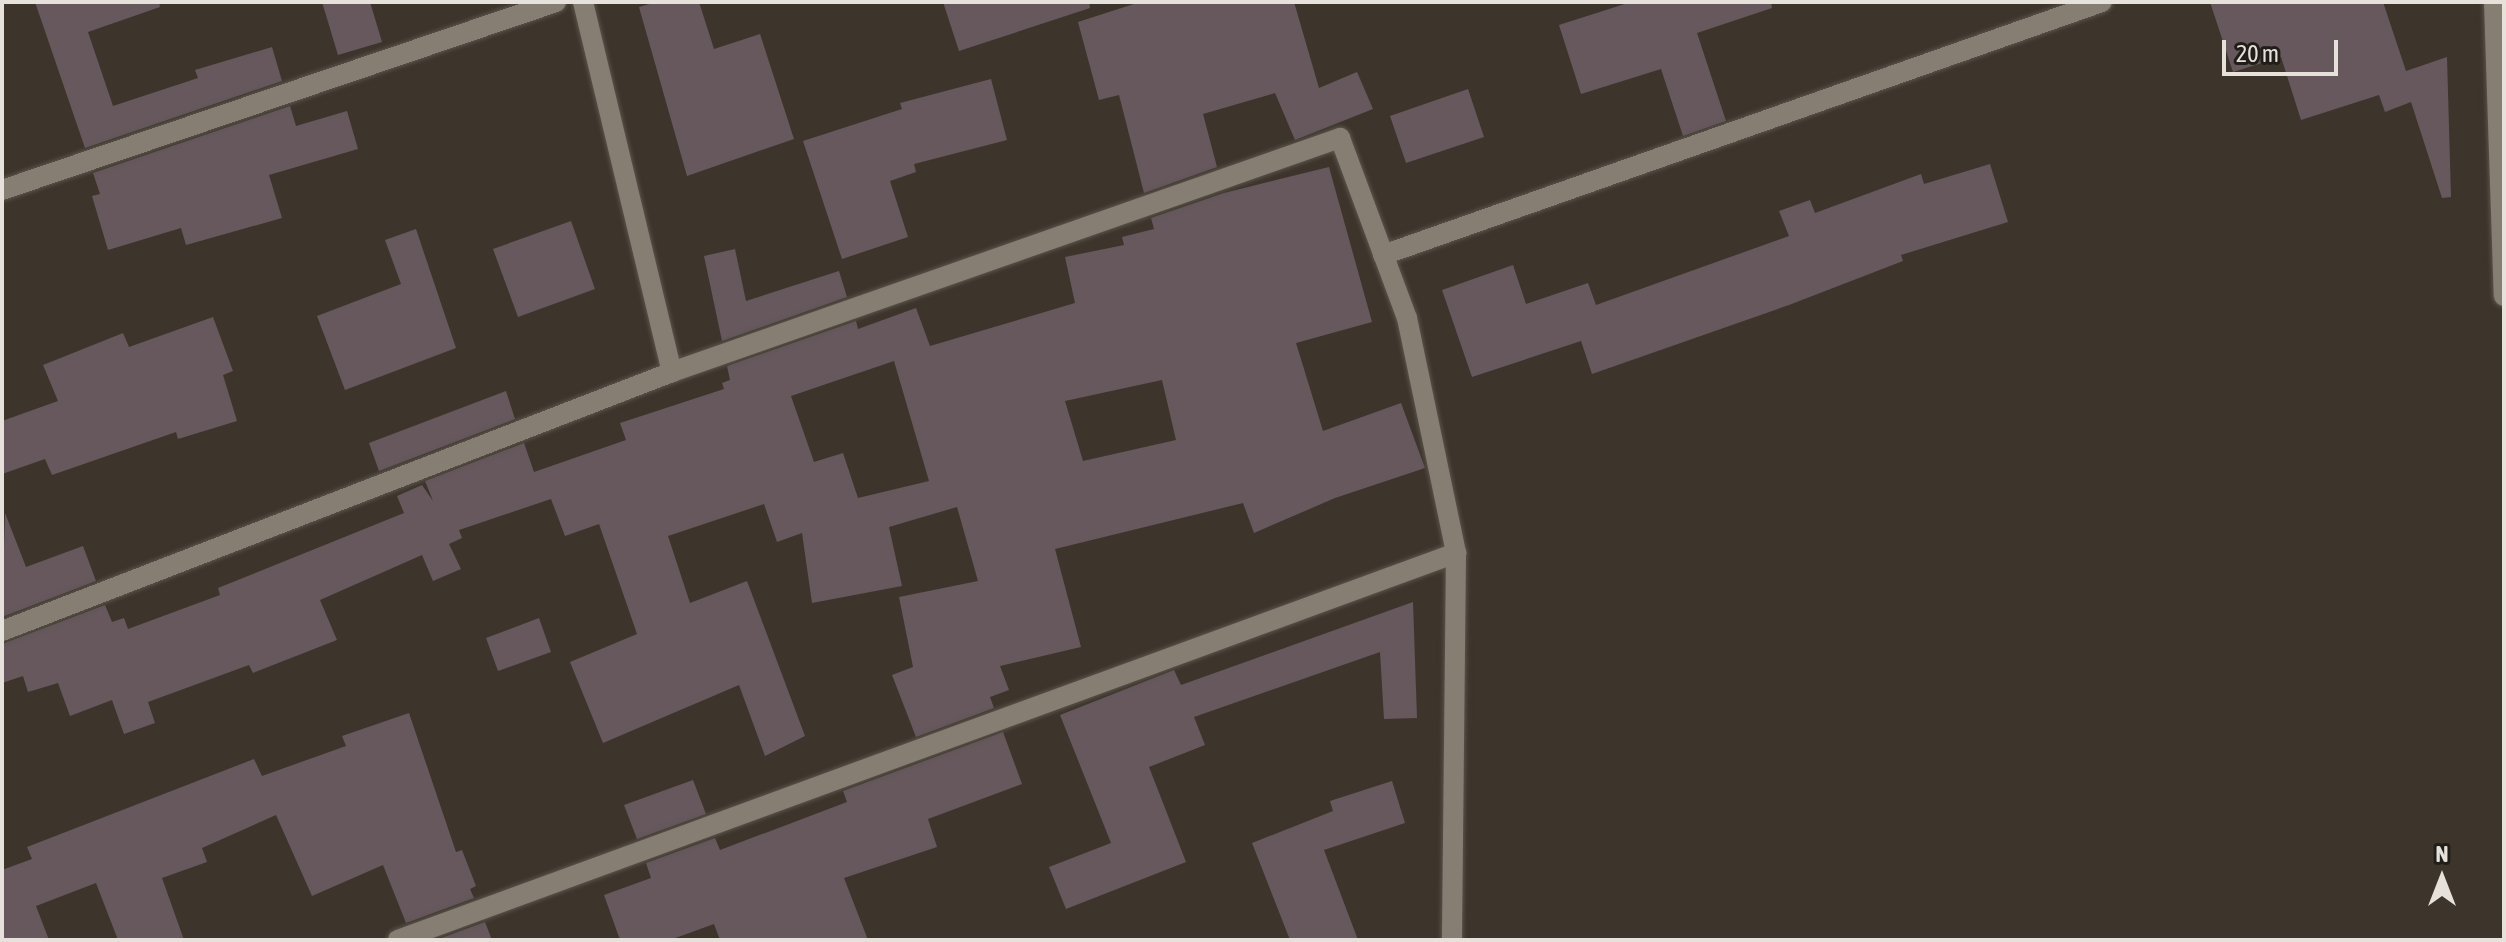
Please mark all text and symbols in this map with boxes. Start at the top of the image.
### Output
scale bar [2226,24,2342,74]
text: 20 m [2236,40,2279,67]
north arrow [2402,838,2482,918]
text: N [2436,841,2448,867]

